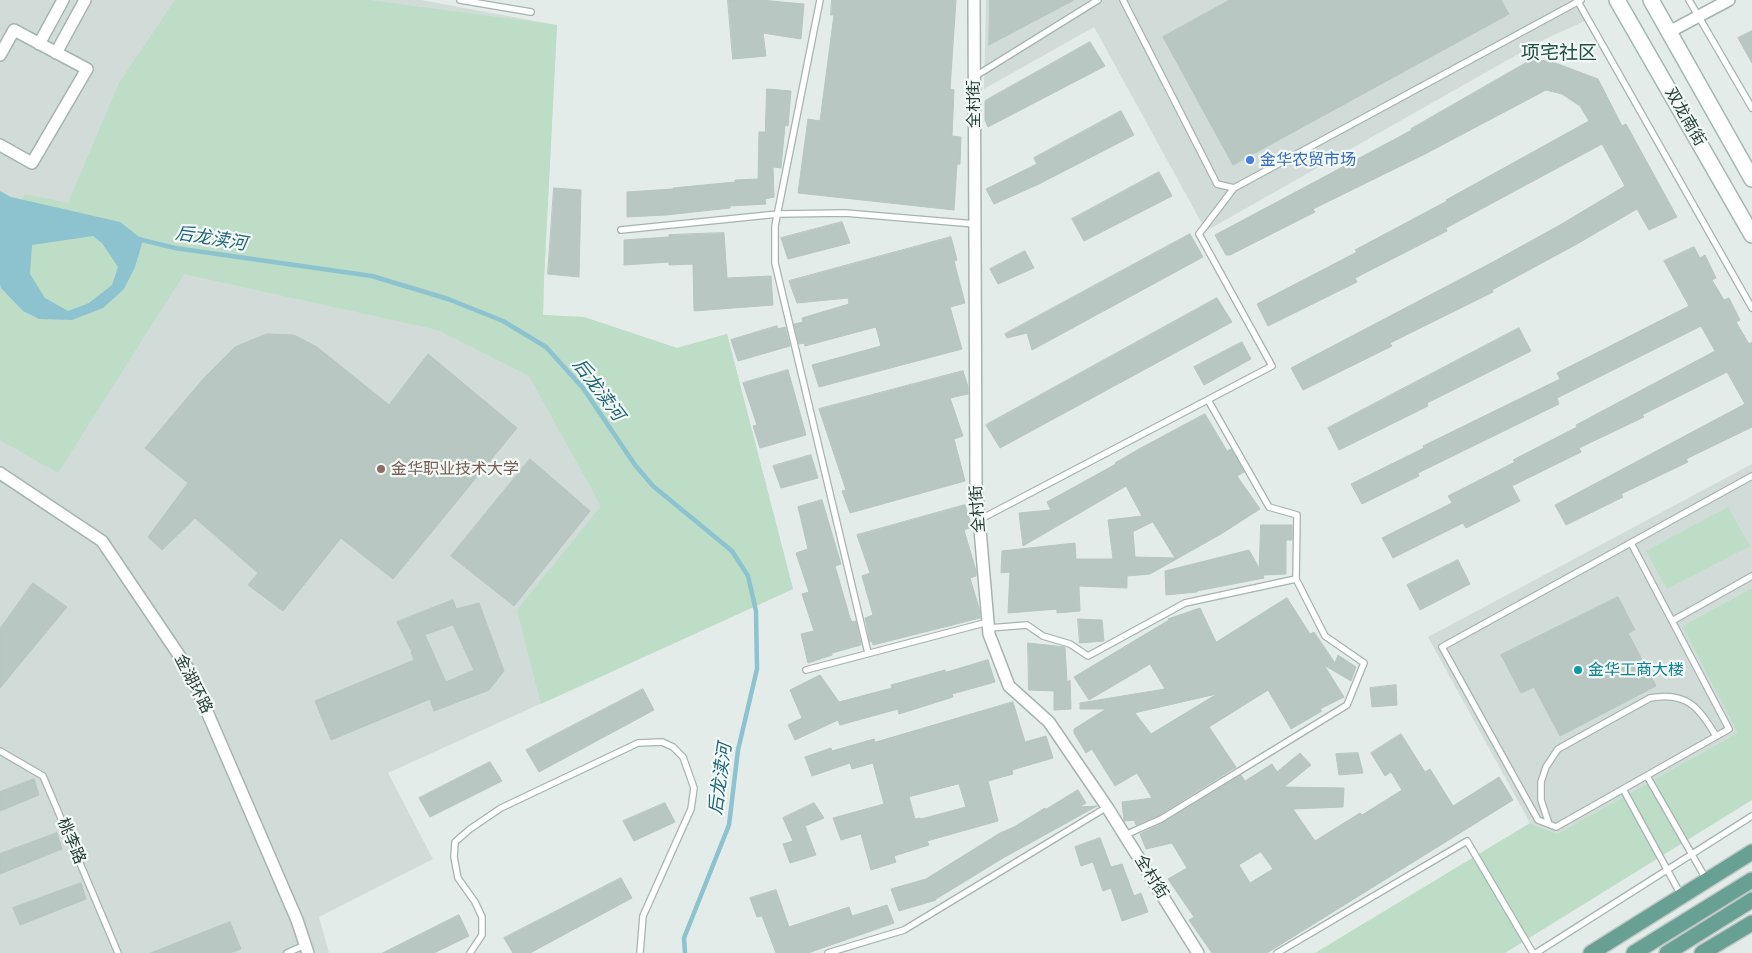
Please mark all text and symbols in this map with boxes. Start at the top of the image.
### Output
district label: 项宅社区 [1521,43,1597,65]
street label: 全村街 [964,80,984,128]
street label: 双龙南街 [1661,84,1709,150]
place label: 金华农贸市场 [1260,150,1356,170]
marker: 金华农贸市场 [1244,154,1256,166]
water label: 后龙渎河 [174,223,248,255]
water label: 后龙渎河 [568,355,628,425]
place label: 金华职业技术大学 [391,459,519,479]
marker: 金华职业技术大学 [375,463,387,475]
street label: 全村街 [967,484,989,534]
street label: 金湖环路 [170,651,216,717]
place label: 金华工商大楼 [1588,660,1684,680]
marker: 金华工商大楼 [1572,664,1584,676]
water label: 后龙渎河 [705,742,737,816]
street label: 桃李路 [53,815,89,867]
street label: 全村街 [1130,852,1172,902]

